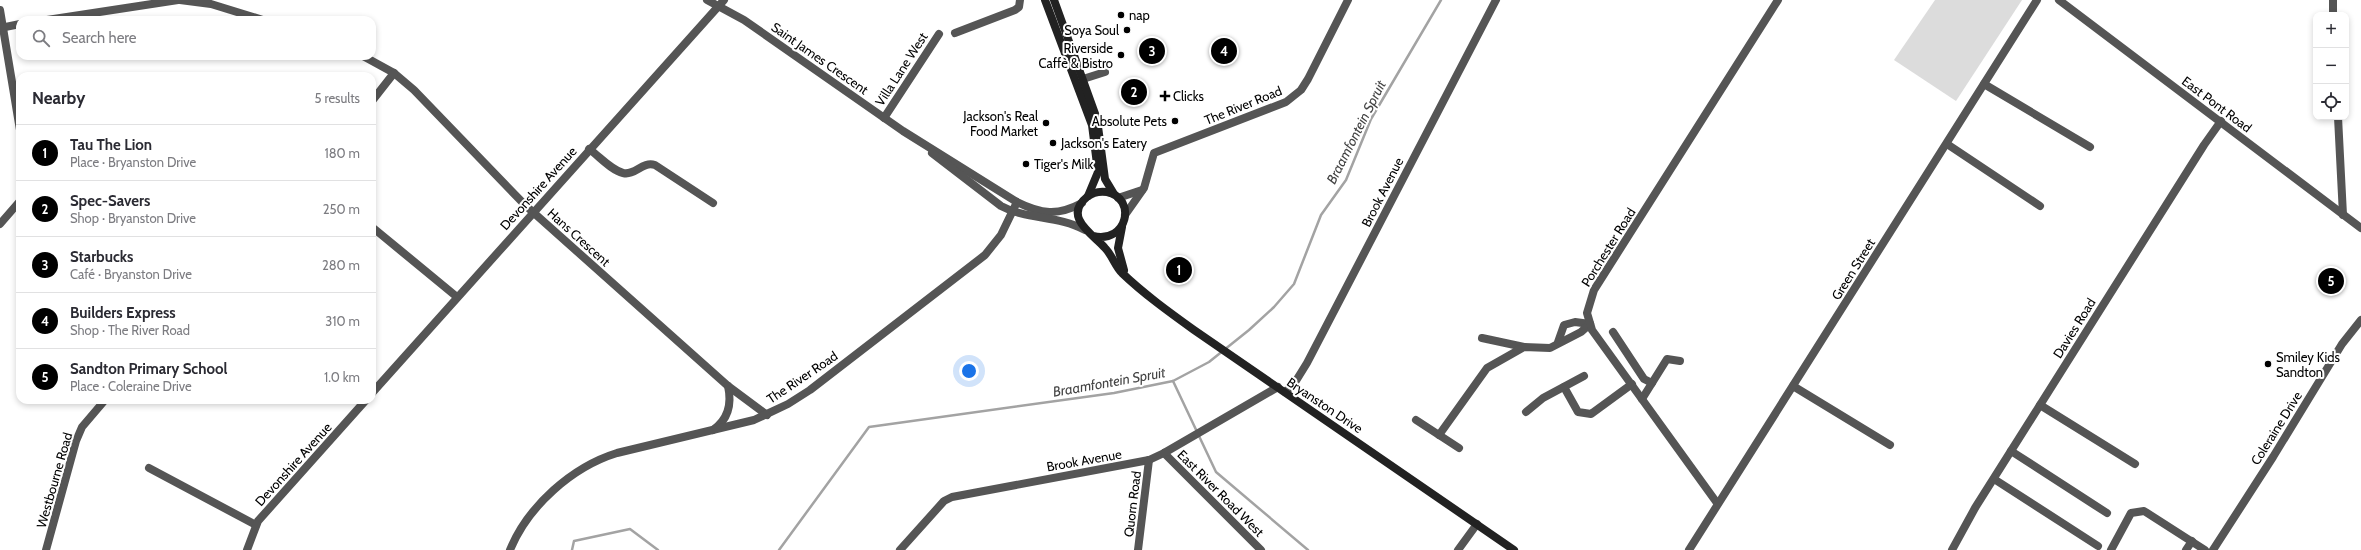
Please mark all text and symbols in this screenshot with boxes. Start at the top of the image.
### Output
place label: nap [1129,7,1150,23]
marker: nap [1116,10,1126,20]
map controls [2313,12,2349,120]
button: + [2313,12,2349,48]
search box [16,16,376,60]
street label: Saint James Crescent [768,19,872,98]
place label: Soya Soul [1064,22,1119,38]
marker: Soya Soul [1122,25,1132,35]
icon: search [30,27,52,49]
text: Search here [62,29,137,47]
street label: Villa Lane West [871,29,931,109]
pin: 3 [1139,36,1165,66]
pin: 4 [1211,36,1237,66]
place label: Riverside Caffè & Bistro [1039,40,1113,71]
button: − [2313,48,2349,84]
marker: Riverside Caffè & Bistro [1116,50,1126,60]
street label: East Pont Road [2179,73,2255,135]
pin: 2 [1121,77,1147,107]
water label: Braamfontein Spruit [1322,77,1390,187]
street label: The River Road [1202,82,1284,128]
button: locate [2313,84,2349,120]
text: Nearby [32,88,85,108]
place label: Clicks [1173,88,1205,104]
text: 5 results [314,90,360,106]
marker: Clicks [1160,91,1170,101]
place label: Jackson's Real Food Market [962,108,1039,139]
place label: Absolute Pets [1092,113,1168,129]
marker: Absolute Pets [1170,116,1180,126]
marker: Jackson's Real Food Market [1041,118,1051,128]
place label: Jackson's Eatery [1060,135,1148,151]
text: Tau The Lion [70,136,152,154]
marker: Jackson's Eatery [1048,138,1058,148]
street label: Devonshire Avenue [496,143,580,233]
text: 1 [43,145,47,161]
text: 180 m [324,145,360,161]
text: Place · Bryanston Drive [70,154,196,170]
street label: Brook Avenue [1358,154,1407,229]
place label: Tiger's Milk [1034,156,1093,172]
marker: Tiger's Milk [1021,159,1031,169]
text: Spec-Savers [70,192,150,210]
text: 2 [42,201,48,217]
text: 250 m [323,201,360,217]
street label: Hans Crescent [544,205,614,270]
street label: Porchester Road [1577,205,1639,289]
text: Shop · Bryanston Drive [70,210,196,226]
street label: Green Street [1828,235,1879,303]
text: Starbucks [70,248,133,266]
pin: 1 [1166,255,1192,285]
text: 3 [41,257,49,273]
text: 280 m [322,257,360,273]
text: Café · Bryanston Drive [70,266,192,282]
pin: 5 [2318,266,2344,296]
street label: Davies Road [2049,295,2099,361]
text: Builders Express [70,304,176,322]
text: 4 [41,313,49,329]
text: 310 m [325,313,360,329]
text: Shop · The River Road [70,322,190,338]
street label: The River Road [763,347,841,407]
place label: Smiley Kids Sandton [2276,349,2340,380]
marker: Smiley Kids Sandton [2263,359,2273,369]
text: Sandton Primary School [70,360,227,378]
your location [959,361,979,381]
water label: Braamfontein Spruit [1051,363,1167,401]
text: 5 [42,369,48,385]
text: 1.0 km [324,369,360,385]
street label: Bryanston Drive [1284,374,1366,436]
text: Place · Coleraine Drive [70,378,192,394]
street label: Coleraine Drive [2247,388,2305,468]
street label: Devonshire Avenue [251,419,335,509]
street label: Westbourne Road [33,430,75,530]
street label: Brook Avenue [1045,445,1123,474]
street label: East River Road West [1174,446,1268,540]
street label: Quorn Road [1120,470,1144,538]

